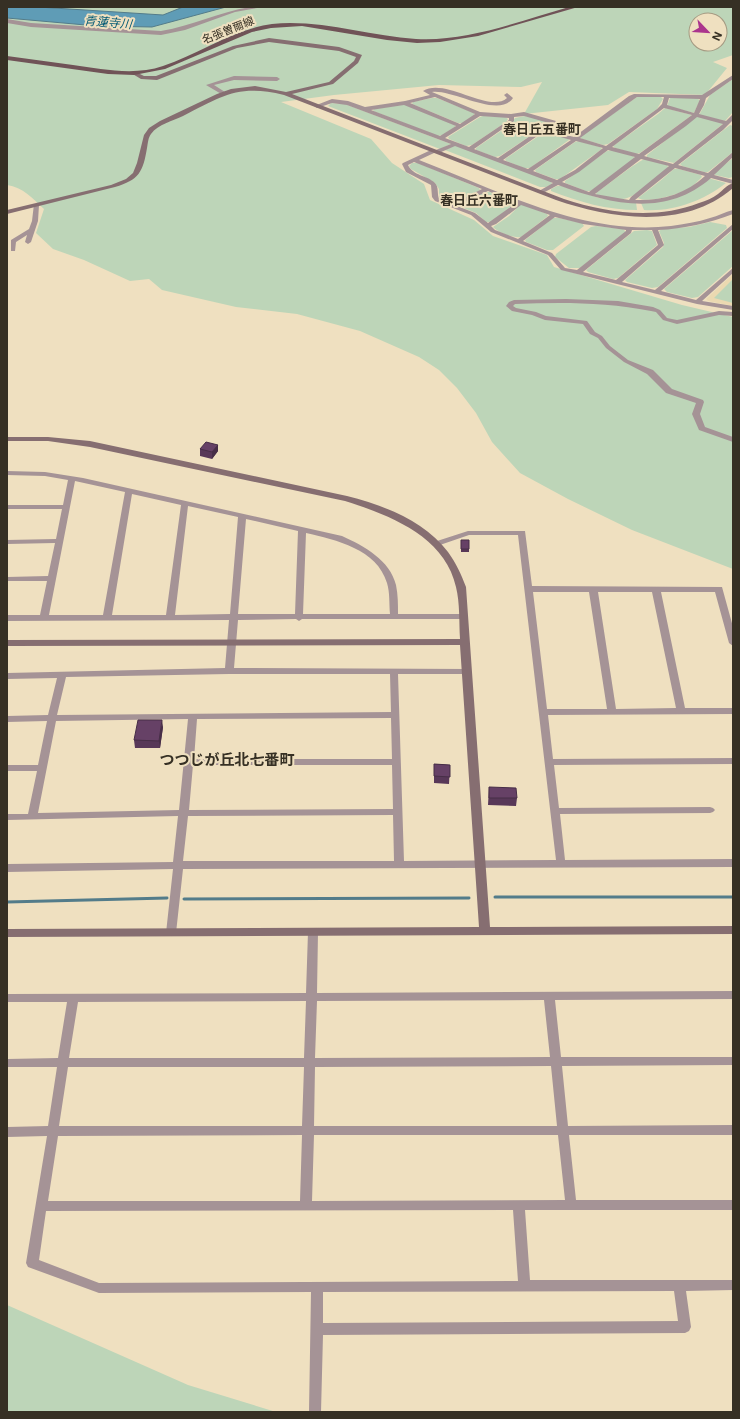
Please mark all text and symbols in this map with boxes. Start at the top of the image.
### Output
water label: 青蓮寺川 [83,12,135,32]
north arrow [688,12,728,52]
street label: 名張曽爾線 [200,13,256,47]
text: N [709,29,725,43]
district label: 春日丘五番町 [503,121,581,137]
district label: 春日丘六番町 [440,192,518,208]
district label: つつじが丘北七番町 [159,750,295,769]

